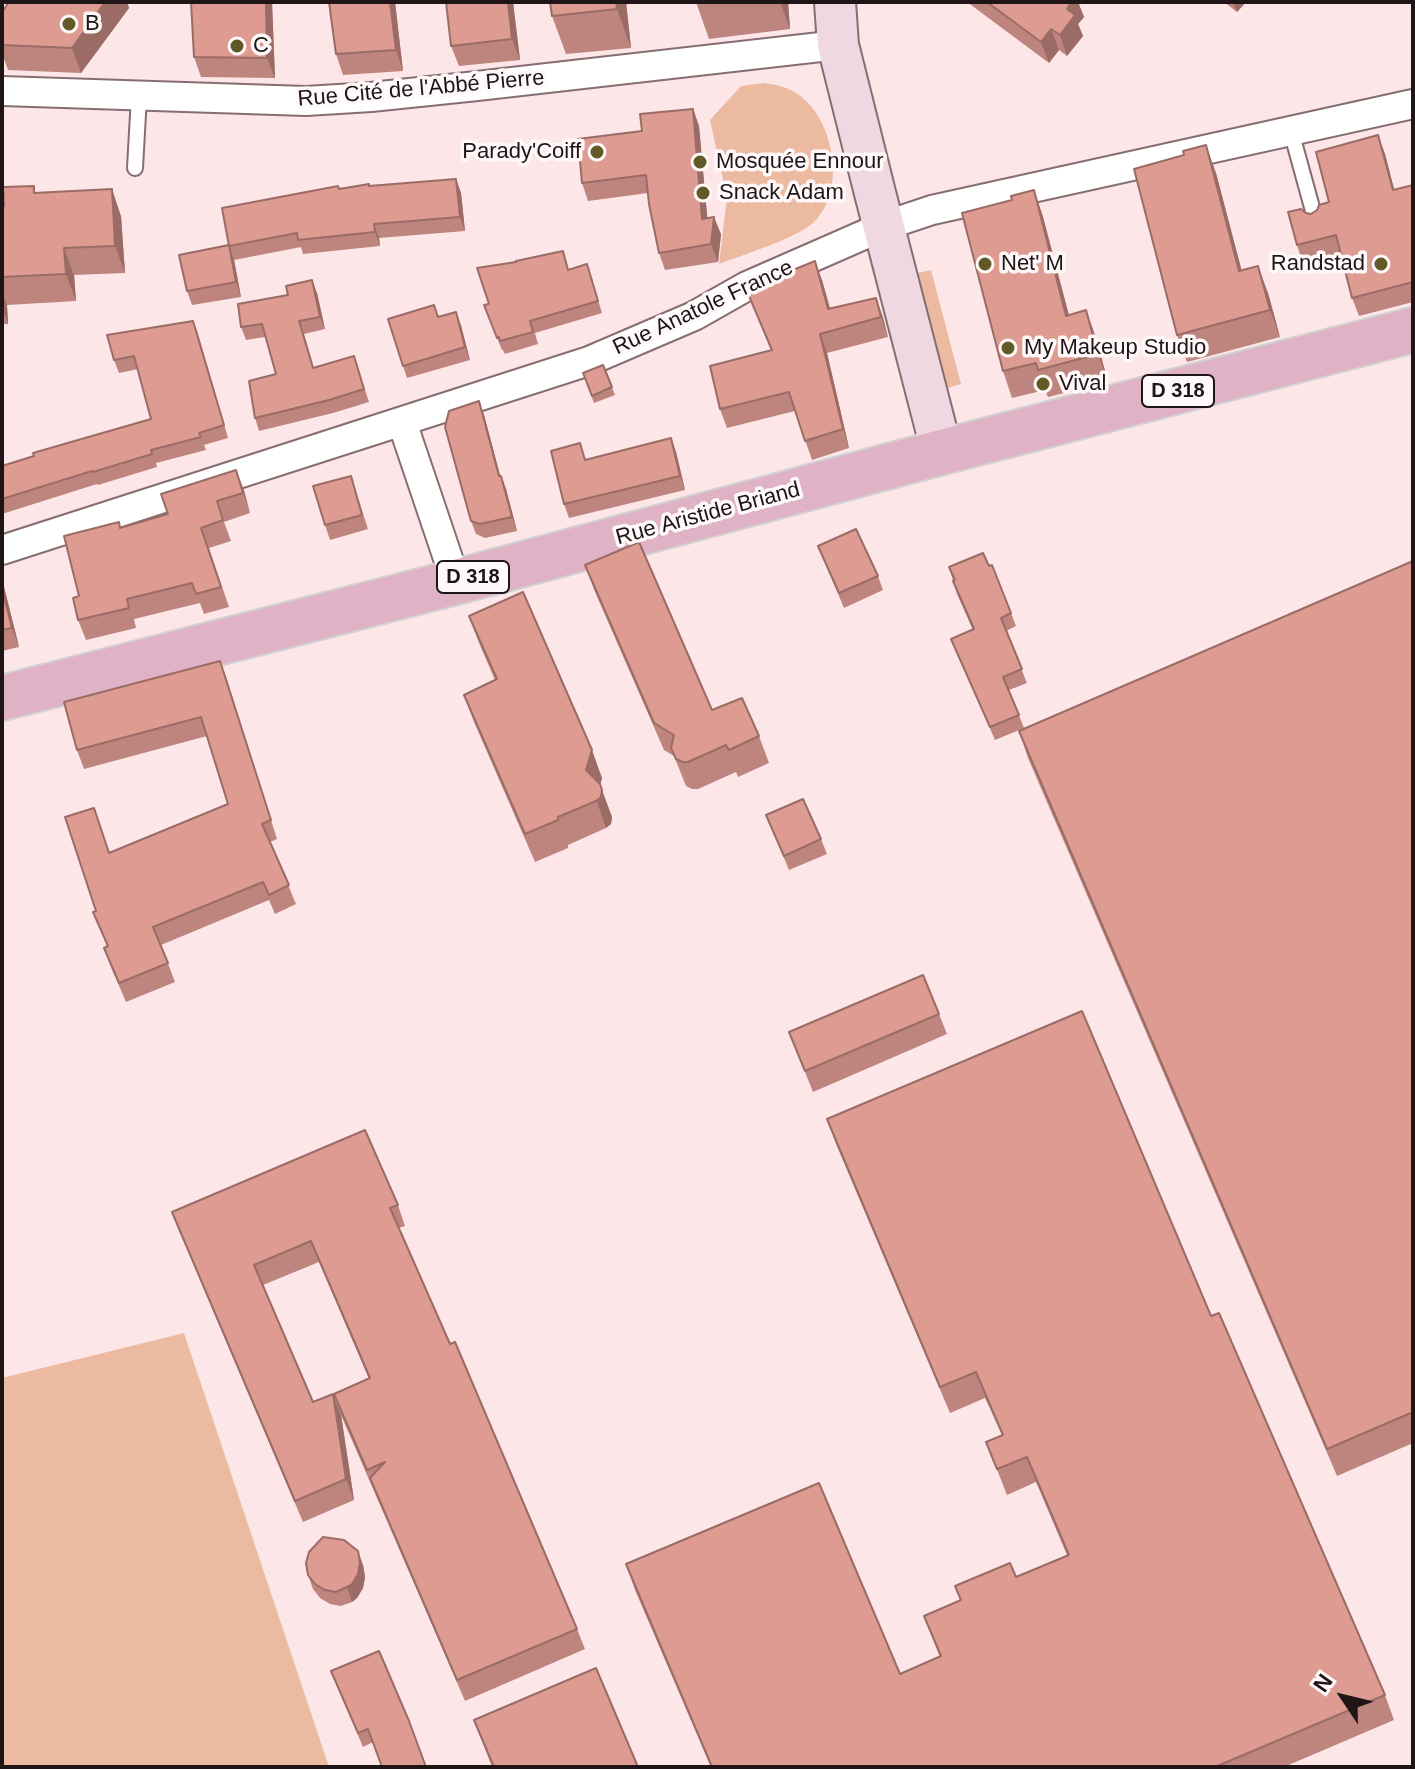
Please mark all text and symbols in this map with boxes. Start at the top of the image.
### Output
place label: B [85,11,100,37]
marker: B [60,15,78,33]
place label: C [253,33,269,59]
marker: C [228,37,246,55]
street label: Rue Cité de l'Abbé Pierre [297,65,545,113]
place label: Parady'Coiff [462,139,581,165]
marker: Parady'Coiff [588,143,606,161]
place label: Mosquée Ennour [716,149,884,175]
marker: Mosquée Ennour [691,153,709,171]
place label: Snack Adam [719,180,844,206]
marker: Snack Adam [694,184,712,202]
place label: Net' M [1001,251,1064,277]
place label: Randstad [1271,251,1365,277]
street label: Rue Anatole France [609,255,797,361]
marker: Net' M [976,255,994,273]
marker: Randstad [1372,255,1390,273]
place label: My Makeup Studio [1024,335,1206,361]
marker: My Makeup Studio [999,339,1017,357]
place label: Vival [1059,371,1106,397]
marker: Vival [1034,375,1052,393]
road number: D 318 [1142,375,1214,407]
street label: Rue Aristide Briand [613,477,803,551]
road number: D 318 [437,561,509,593]
north arrow [1303,1657,1383,1737]
text: N [1308,1669,1338,1697]

